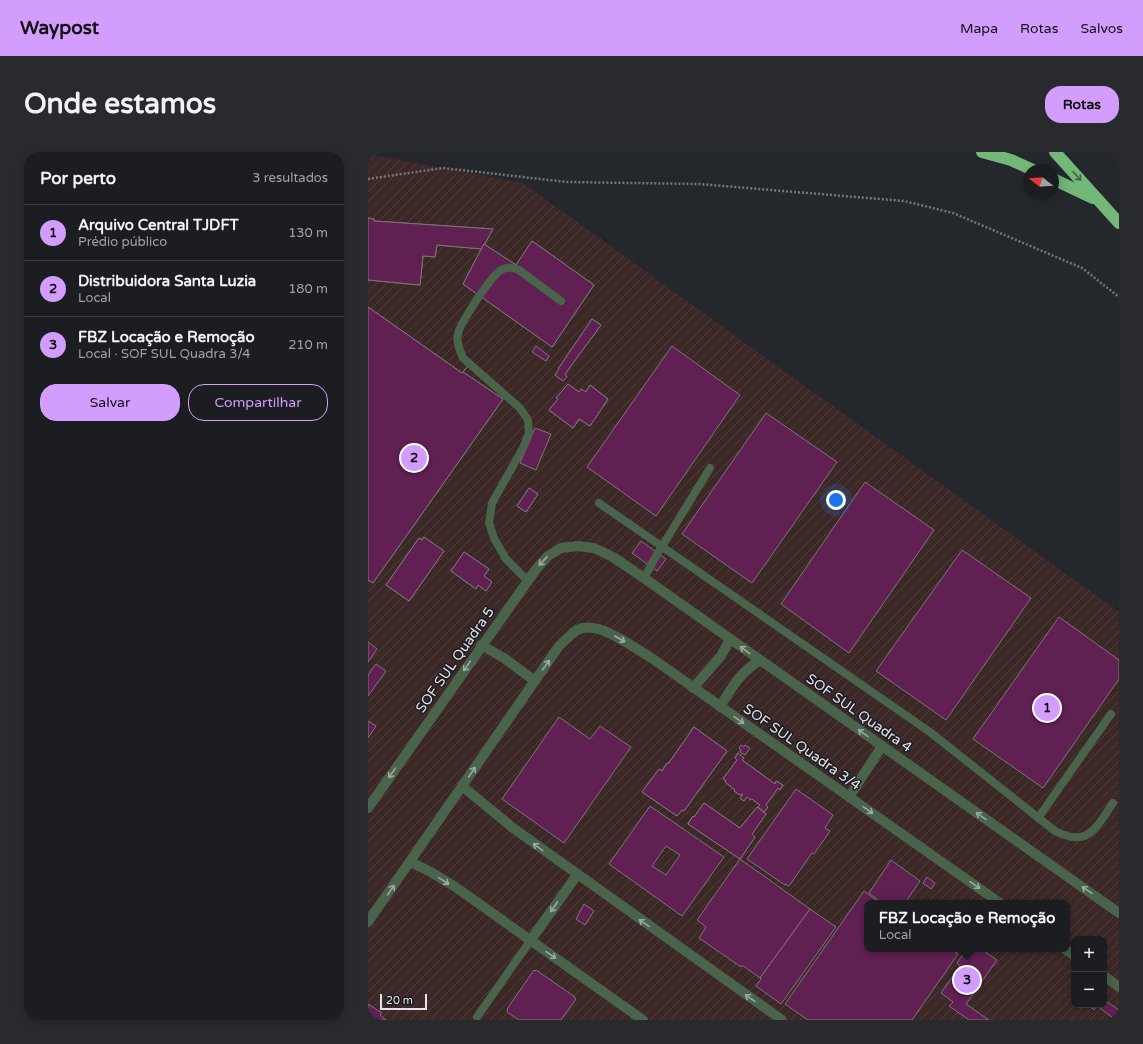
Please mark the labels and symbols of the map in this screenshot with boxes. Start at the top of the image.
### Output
north arrow [1023,164,1059,200]
one-way arrow [1072,171,1081,182]
pin: 2 [401,443,427,473]
your location [826,490,846,510]
one-way arrow [538,556,548,566]
street label: SOF SUL Quadra 5 [412,604,498,716]
one-way arrow [614,635,626,643]
one-way arrow [740,646,751,654]
one-way arrow [542,659,550,670]
one-way arrow [463,660,471,671]
street label: SOF SUL Quadra 4 [803,670,915,756]
pin: 1 [1034,693,1060,723]
street label: SOF SUL Quadra 3/4 [740,700,864,794]
one-way arrow [733,716,744,724]
one-way arrow [858,729,869,737]
one-way arrow [468,766,476,777]
one-way arrow [388,767,396,778]
one-way arrow [862,806,873,815]
one-way arrow [975,811,986,820]
one-way arrow [533,843,544,851]
one-way arrow [439,876,450,885]
one-way arrow [969,881,980,889]
one-way arrow [386,885,395,896]
one-way arrow [1082,886,1093,894]
one-way arrow [550,901,558,912]
one-way arrow [639,919,650,927]
one-way arrow [545,951,556,959]
pin: 3 [954,965,980,995]
scale bar [380,992,427,1011]
one-way arrow [745,994,756,1002]

